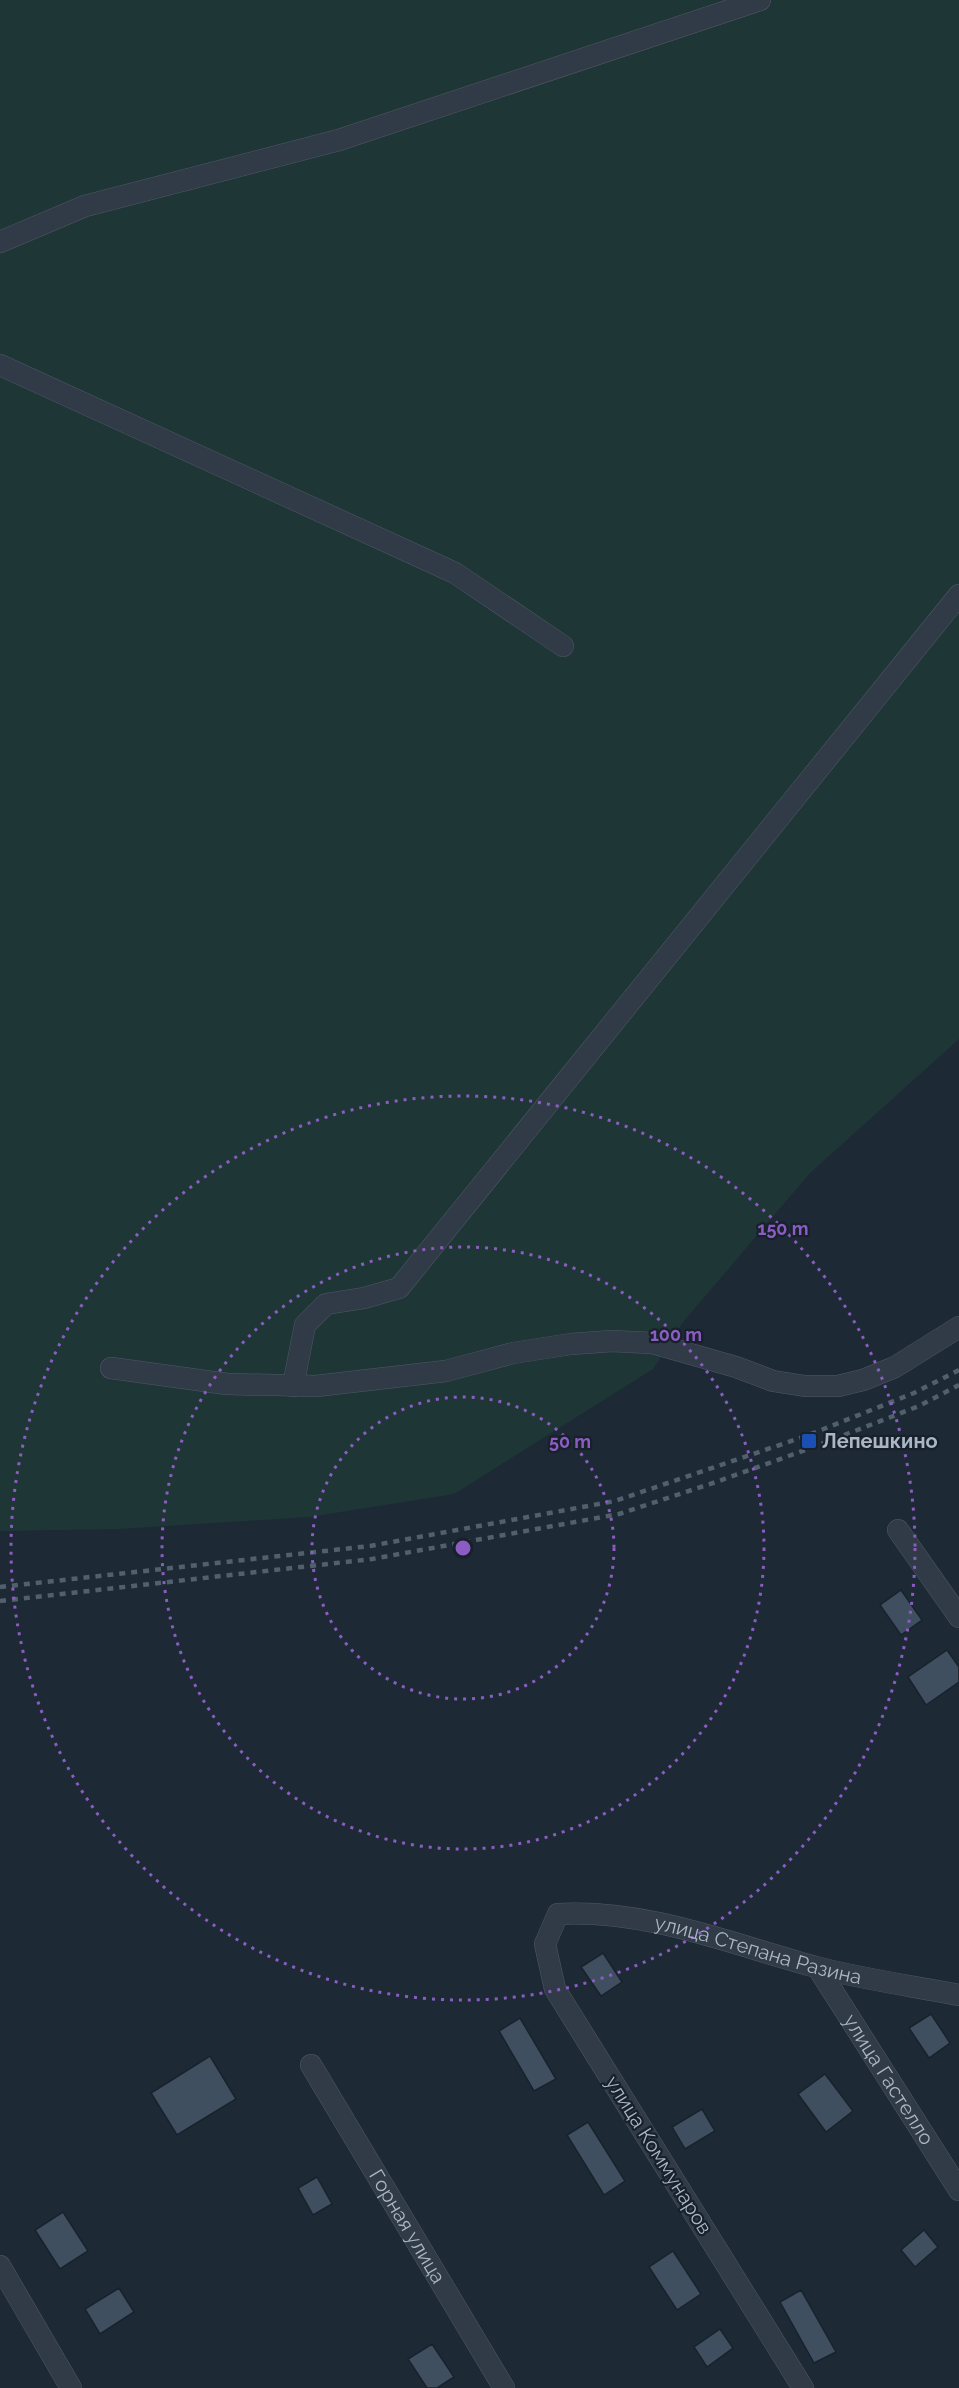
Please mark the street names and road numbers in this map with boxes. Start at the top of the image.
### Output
street label: улица Степана Разина [652,1910,864,1989]
street label: улица Гастелло [838,2010,939,2149]
street label: улица Коммунаров [601,2071,717,2239]
street label: Горная улица [364,2165,451,2288]

